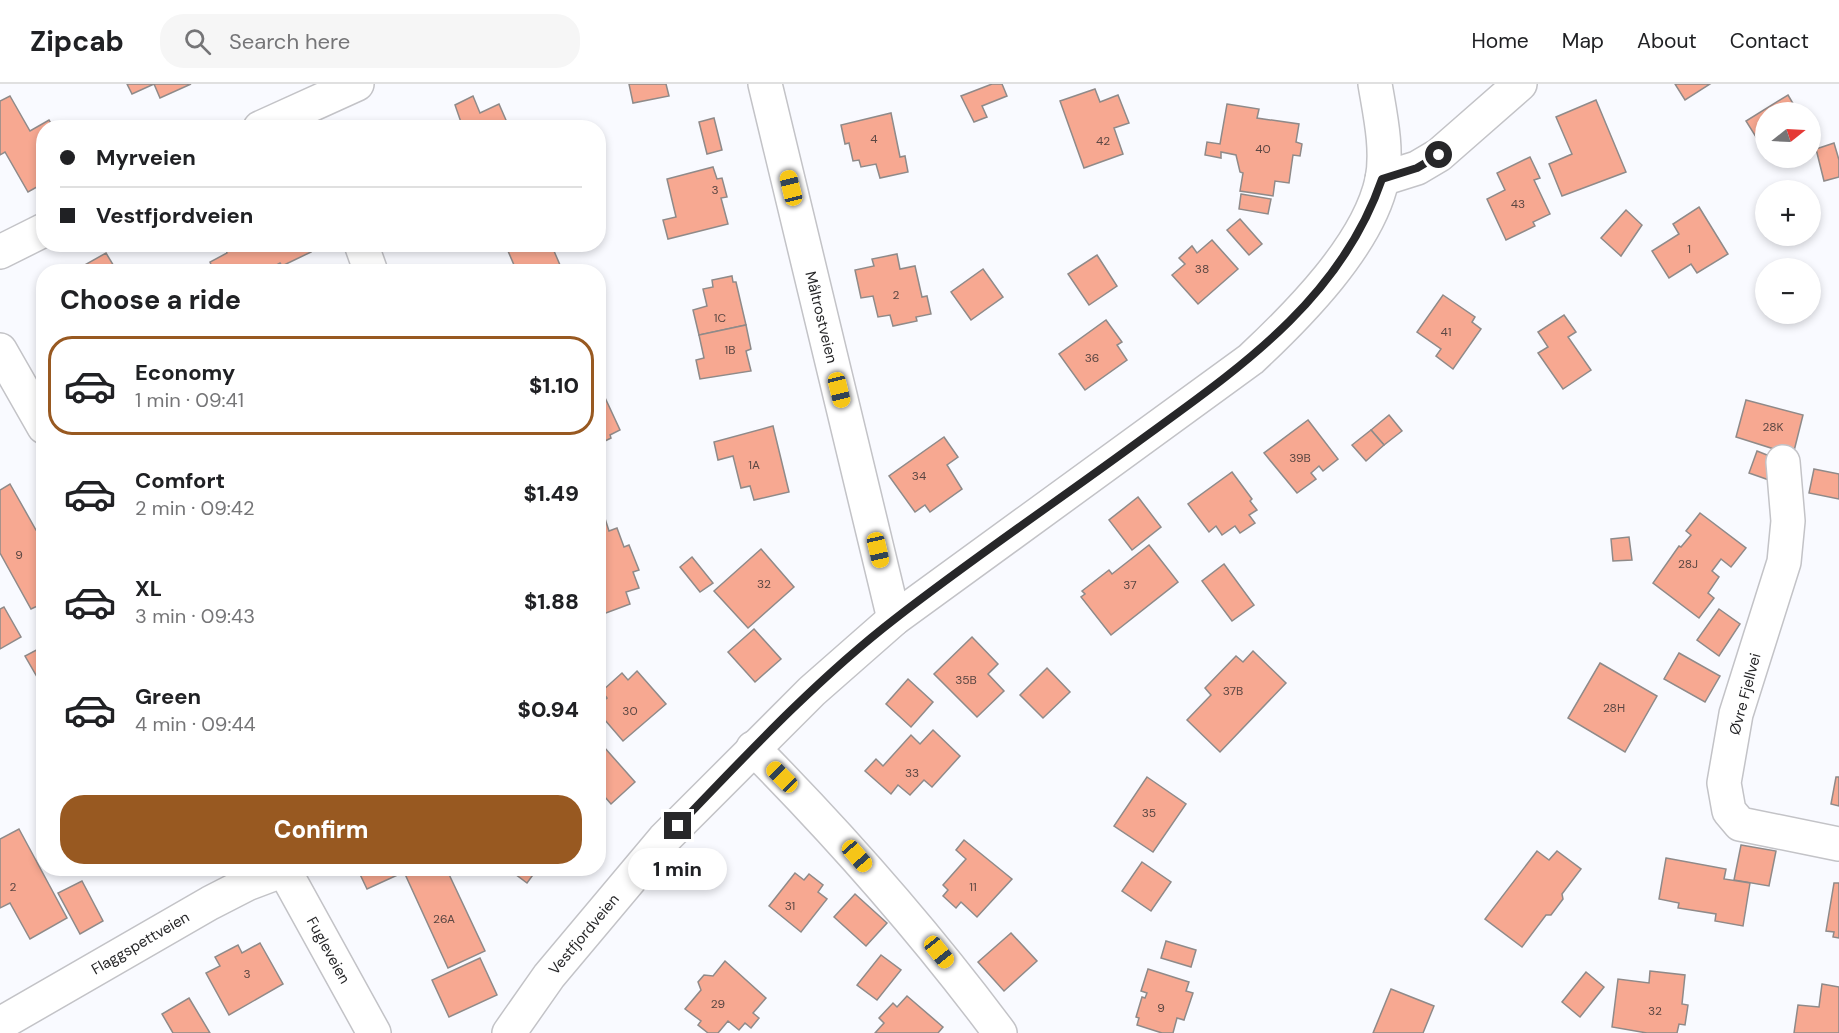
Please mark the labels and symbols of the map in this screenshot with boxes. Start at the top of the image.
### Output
north arrow [1755,102,1821,168]
house number: 4 [870,131,878,147]
house number: 42 [1096,133,1110,149]
house number: 40 [1255,141,1271,157]
route start [1425,141,1452,168]
car [778,168,804,208]
house number: 3 [711,182,719,198]
house number: 43 [1511,196,1525,212]
house number: 1 [1687,241,1691,257]
house number: 38 [1195,261,1209,277]
street label: Måltrostveien [801,269,842,365]
house number: 2 [893,287,900,303]
house number: 1C [714,310,727,326]
house number: 41 [1440,324,1452,340]
house number: 1B [725,342,735,358]
house number: 36 [1085,350,1099,366]
car [826,370,852,410]
house number: 28K [1762,419,1784,435]
house number: 39B [1289,450,1311,466]
house number: 1A [748,457,760,473]
house number: 34 [912,468,926,484]
car [865,530,891,570]
house number: 9 [15,547,23,563]
house number: 28J [1678,556,1698,572]
house number: 32 [757,576,771,592]
house number: 37 [1123,577,1137,593]
street label: Øvre Fjellvei [1724,651,1766,737]
house number: 35B [955,672,977,688]
house number: 37B [1223,683,1243,699]
house number: 28H [1603,700,1625,716]
house number: 30 [622,703,638,719]
car [763,758,801,796]
house number: 33 [905,765,919,781]
house number: 35 [1142,805,1156,821]
route end [664,812,691,839]
car [838,837,876,875]
callout: 1 min [628,847,728,889]
house number: 2 [10,879,17,895]
house number: 11 [969,879,977,895]
street label: Vestfjordveien [544,890,624,979]
house number: 31 [785,898,795,914]
street label: Flaggspettveien [88,907,193,979]
house number: 26A [433,911,455,927]
street label: Fugleveien [302,913,355,987]
car [921,932,957,972]
house number: 3 [243,966,251,982]
house number: 29 [711,996,725,1012]
house number: 9 [1157,1000,1165,1016]
house number: 32 [1648,1003,1662,1019]

